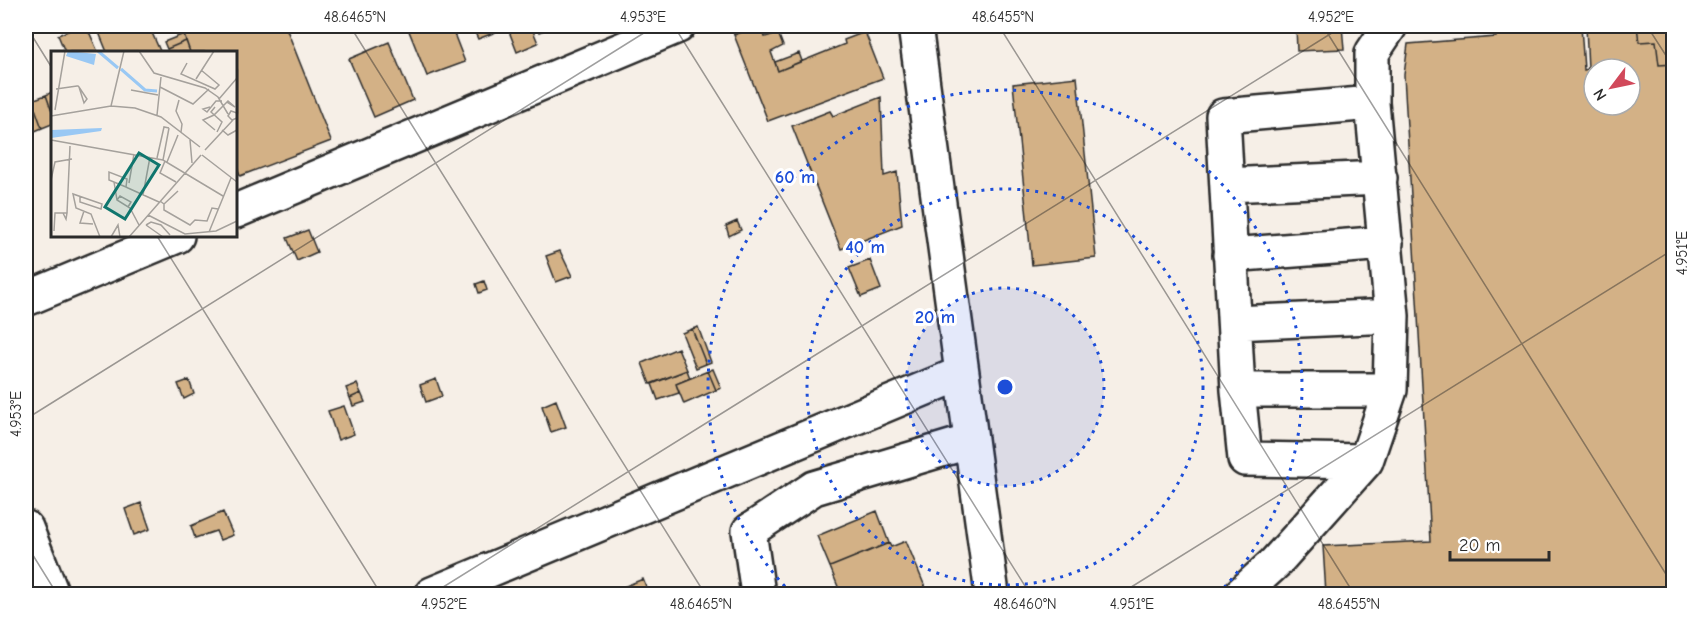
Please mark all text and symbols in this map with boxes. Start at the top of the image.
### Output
text: 48.6465°N [324,8,386,26]
text: 4.953°E [620,8,666,26]
text: 48.6455°N [972,8,1034,26]
text: 4.952°E [1308,8,1354,26]
inset map [51,51,237,237]
north arrow [1582,57,1642,117]
text: N [1590,85,1611,104]
text: 60 m [775,167,815,188]
text: 4.951°E [1673,231,1691,275]
text: 40 m [845,237,885,258]
text: 20 m [915,307,955,328]
centre of rings [995,377,1015,397]
text: 4.953°E [7,391,25,437]
scale bar [1450,524,1549,562]
text: 20 m [1459,535,1500,556]
text: 4.952°E [421,595,467,613]
text: 48.6465°N [670,595,732,613]
text: 48.6460°N [993,595,1057,613]
text: 4.951°E [1110,595,1154,613]
text: 48.6455°N [1318,595,1380,613]

